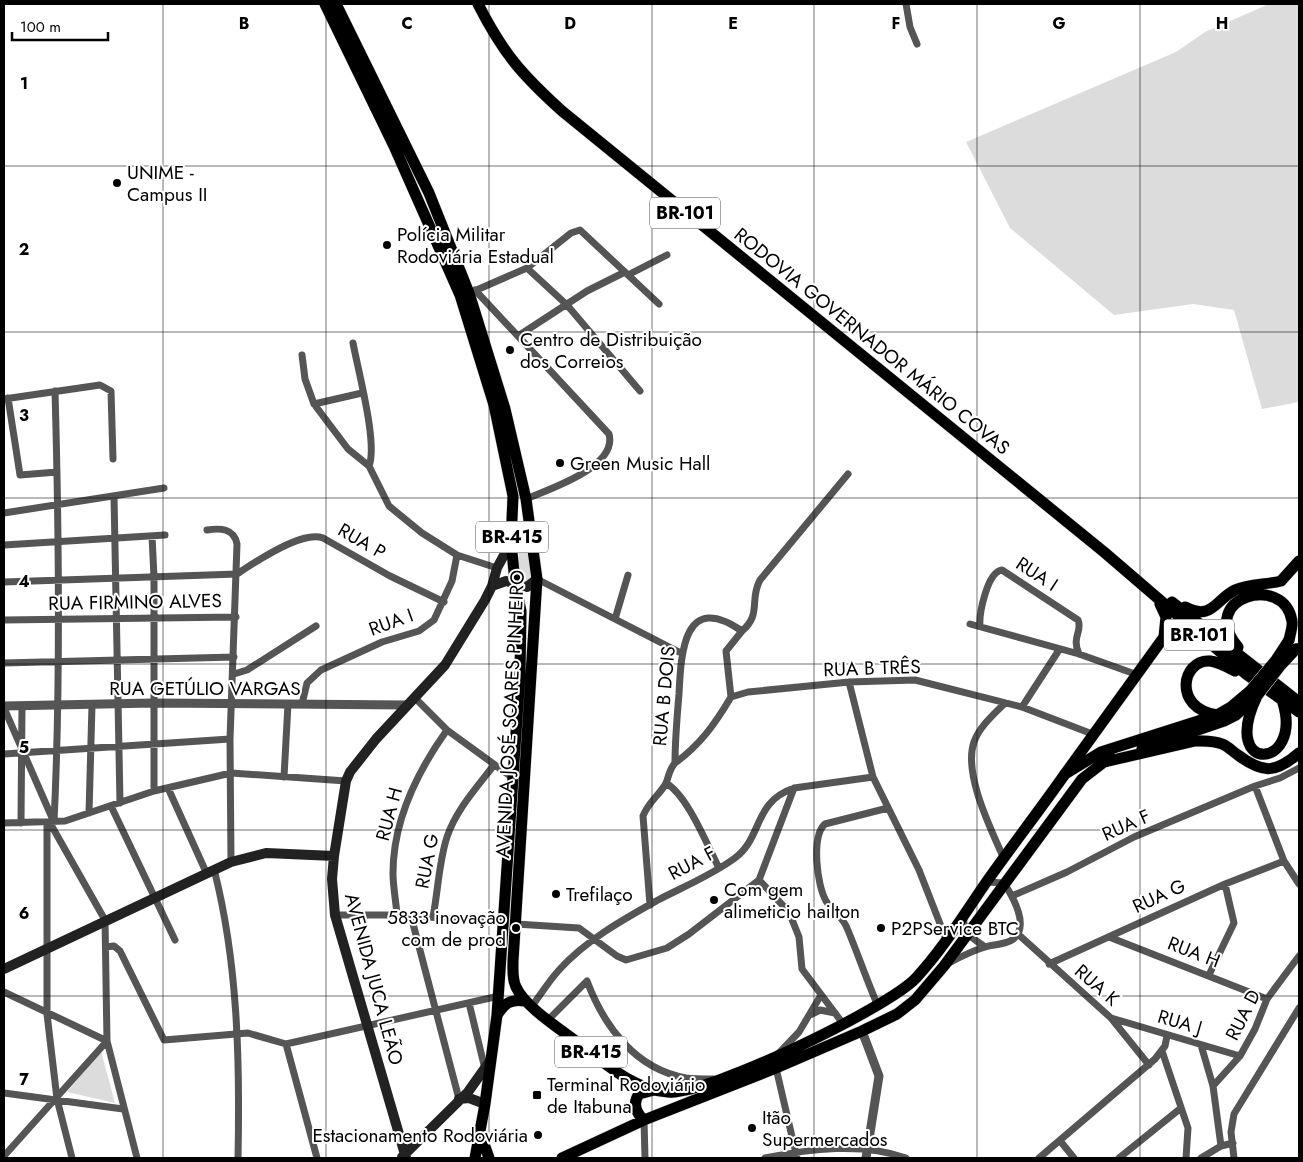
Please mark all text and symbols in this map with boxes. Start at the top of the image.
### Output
scale bar [12,10,109,42]
text: B [239,12,249,35]
text: C [401,12,413,35]
text: D [564,12,576,35]
text: E [728,12,738,35]
text: F [892,12,900,35]
text: G [1052,12,1066,35]
text: H [1216,12,1228,35]
text: 100 m [20,16,61,38]
text: 1 [20,72,28,95]
place label: UNIME - Campus II [127,159,207,208]
marker: UNIME - Campus II [111,177,123,189]
road number: BR-101 [650,198,720,228]
place label: Polícia Militar Rodoviária Estadual [397,221,554,270]
street label: RODOVIA GOVERNADOR MÁRIO COVAS [728,221,1016,461]
text: 2 [19,238,29,261]
marker: Polícia Militar Rodoviária Estadual [381,239,393,251]
place label: Centro de Distribuição dos Correios [520,326,702,375]
marker: Centro de Distribuição dos Correios [504,344,516,356]
text: 3 [19,404,29,427]
place label: Green Music Hall [570,450,710,477]
marker: Green Music Hall [554,457,566,469]
street label: RUA P [333,517,391,565]
road number: BR-415 [476,522,548,552]
street label: RUA I [1011,550,1063,598]
street label: AVENIDA JOSÉ SOARES PINHEIRO [489,569,531,859]
text: 4 [18,570,30,593]
street label: RUA FIRMINO ALVES [48,587,222,617]
street label: RUA I [365,602,417,642]
road number: BR-101 [1164,620,1234,650]
street label: RUA B DOIS [646,645,682,747]
street label: RUA B TRÊS [823,653,921,683]
street label: RUA GETÚLIO VARGAS [109,675,301,702]
text: 5 [19,736,29,759]
street label: RUA H [369,784,409,844]
street label: RUA F [1098,802,1154,848]
street label: RUA G [408,831,446,891]
street label: RUA F [663,839,721,887]
street label: RUA G [1128,872,1190,920]
place label: Com gem alimeticio hailton [724,876,860,925]
place label: Trefilaço [566,881,633,908]
marker: Trefilaço [550,888,562,900]
street label: AVENIDA JUCA LEÃO [338,890,410,1068]
marker: Com gem alimeticio hailton [708,894,720,906]
text: 6 [19,902,29,925]
place label: 5833 inovação com de prod [387,904,506,953]
place label: P2PService BTC [891,915,1019,942]
marker: 5833 inovação com de prod [510,922,522,934]
marker: P2PService BTC [875,922,887,934]
street label: RUA H [1164,930,1224,974]
street label: RUA K [1069,958,1125,1012]
street label: RUA D [1219,985,1267,1045]
street label: RUA J [1154,1003,1206,1041]
road number: BR-415 [555,1036,627,1068]
text: 7 [19,1068,29,1091]
place label: Terminal Rodoviário de Itabuna [547,1071,705,1120]
marker: Terminal Rodoviário de Itabuna [531,1089,543,1101]
place label: Itão Supermercados [762,1104,888,1153]
place label: Estacionamento Rodoviária [312,1122,528,1149]
marker: Itão Supermercados [746,1122,758,1134]
marker: Estacionamento Rodoviária [532,1129,544,1141]

